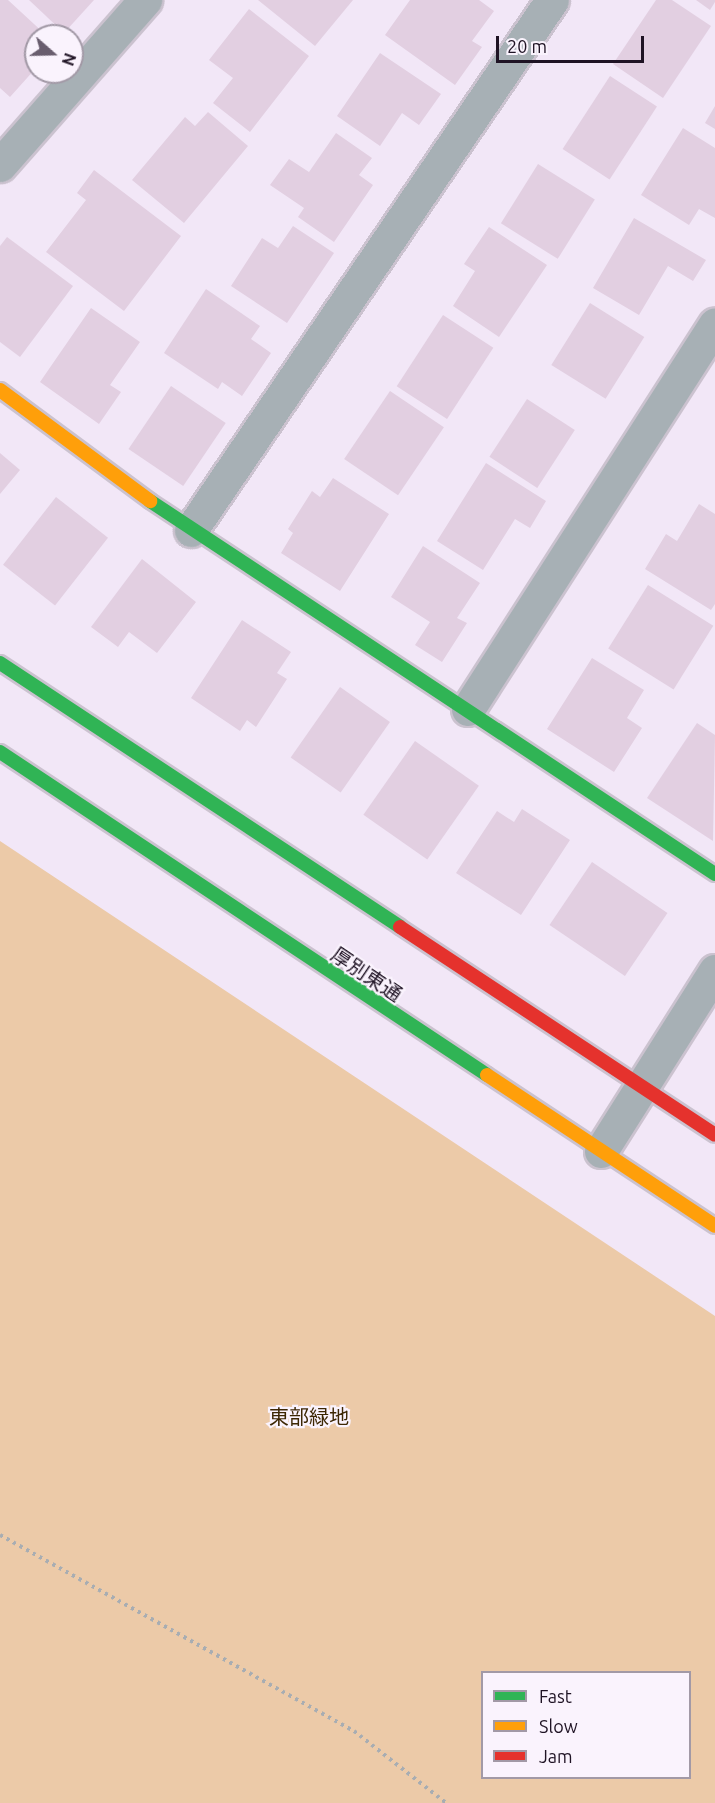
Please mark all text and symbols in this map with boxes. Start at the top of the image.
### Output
north arrow [24,24,84,84]
scale bar [499,24,648,62]
text: 20 m [507,36,547,56]
text: N [59,51,80,68]
street label: 厚別東通 [327,942,407,1006]
park label: 東部緑地 [269,1404,349,1428]
legend [481,1671,691,1779]
text: Fast [539,1686,572,1706]
text: Slow [539,1716,578,1736]
text: Jam [539,1746,573,1766]

